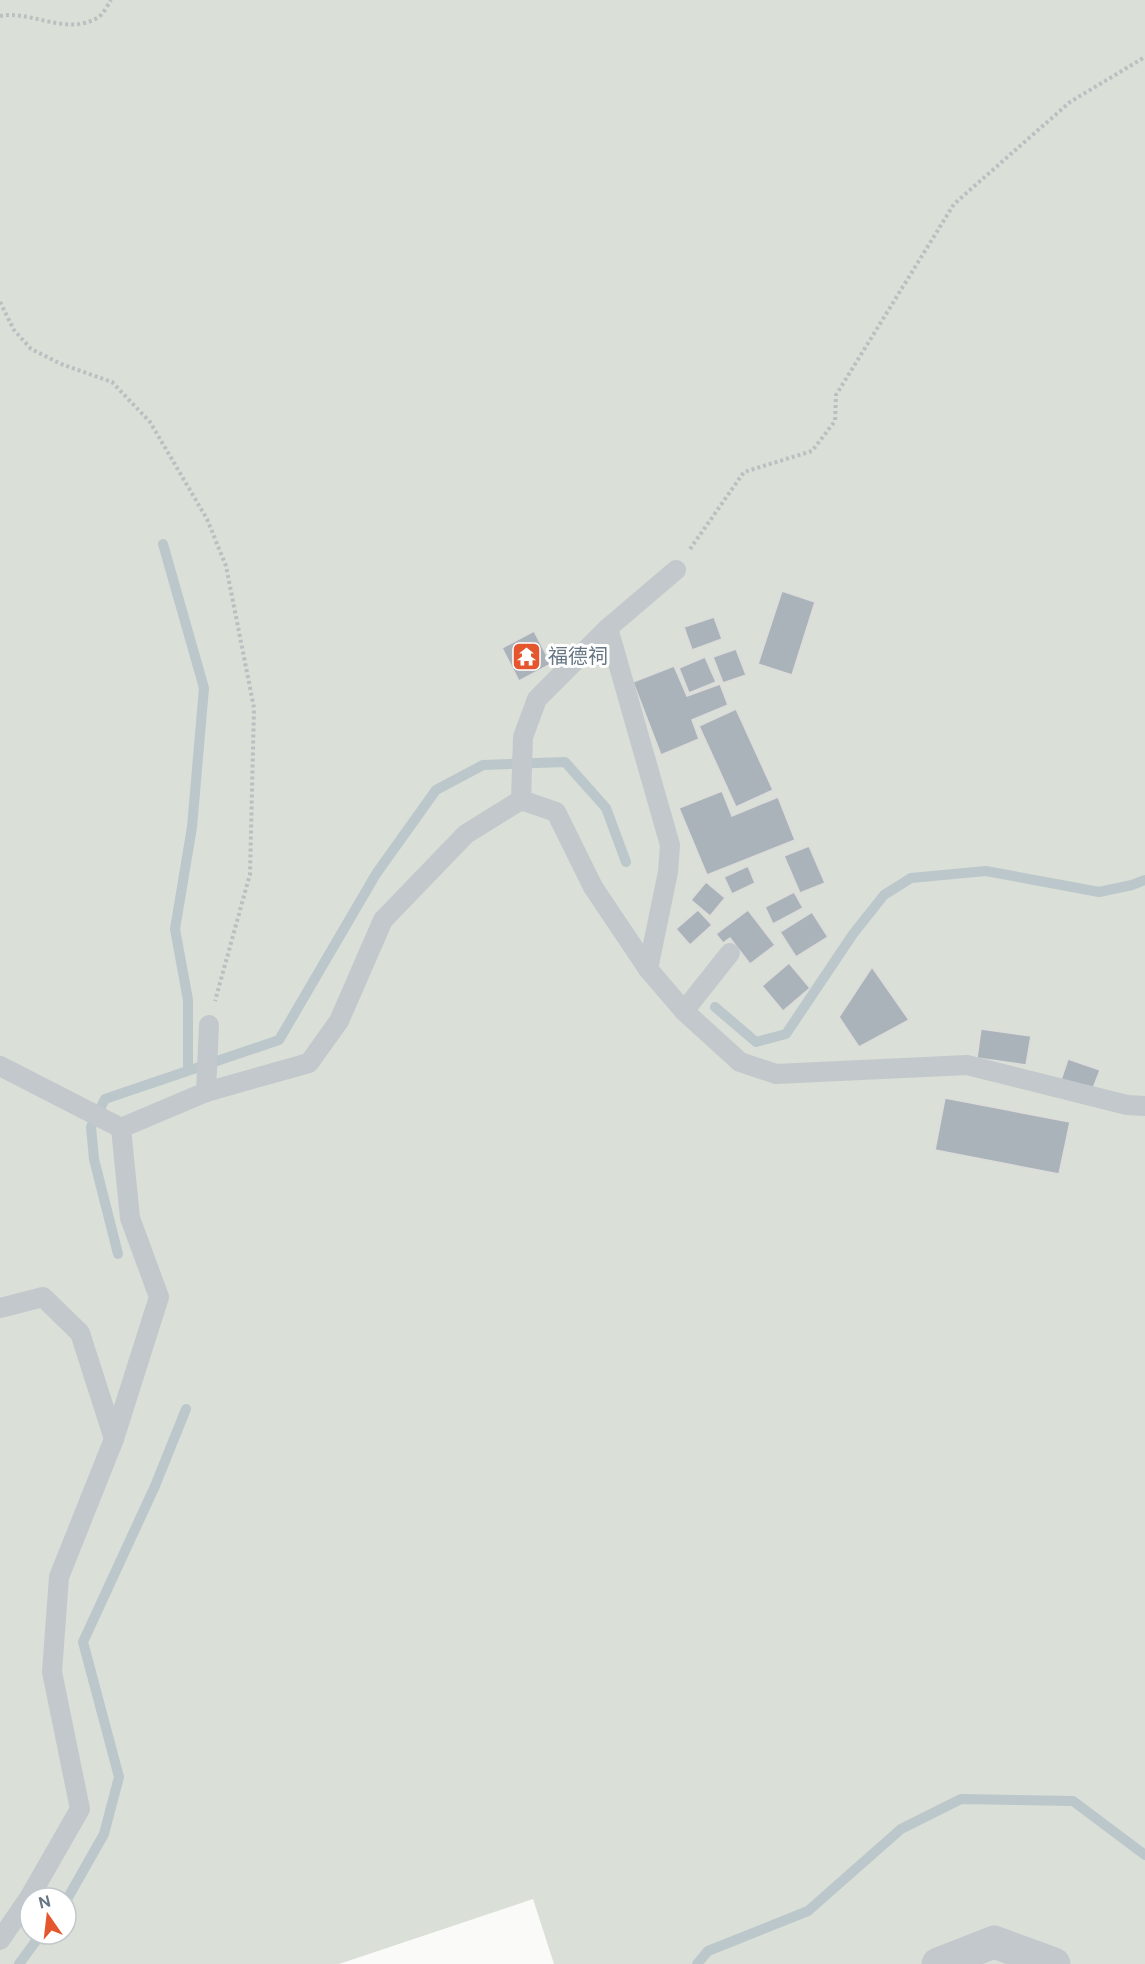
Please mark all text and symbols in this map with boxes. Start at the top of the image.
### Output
temple icon: 福德祠 [511,640,543,672]
place label: 福德祠 [548,643,608,669]
north arrow [18,1886,78,1946]
text: N [36,1890,53,1914]

